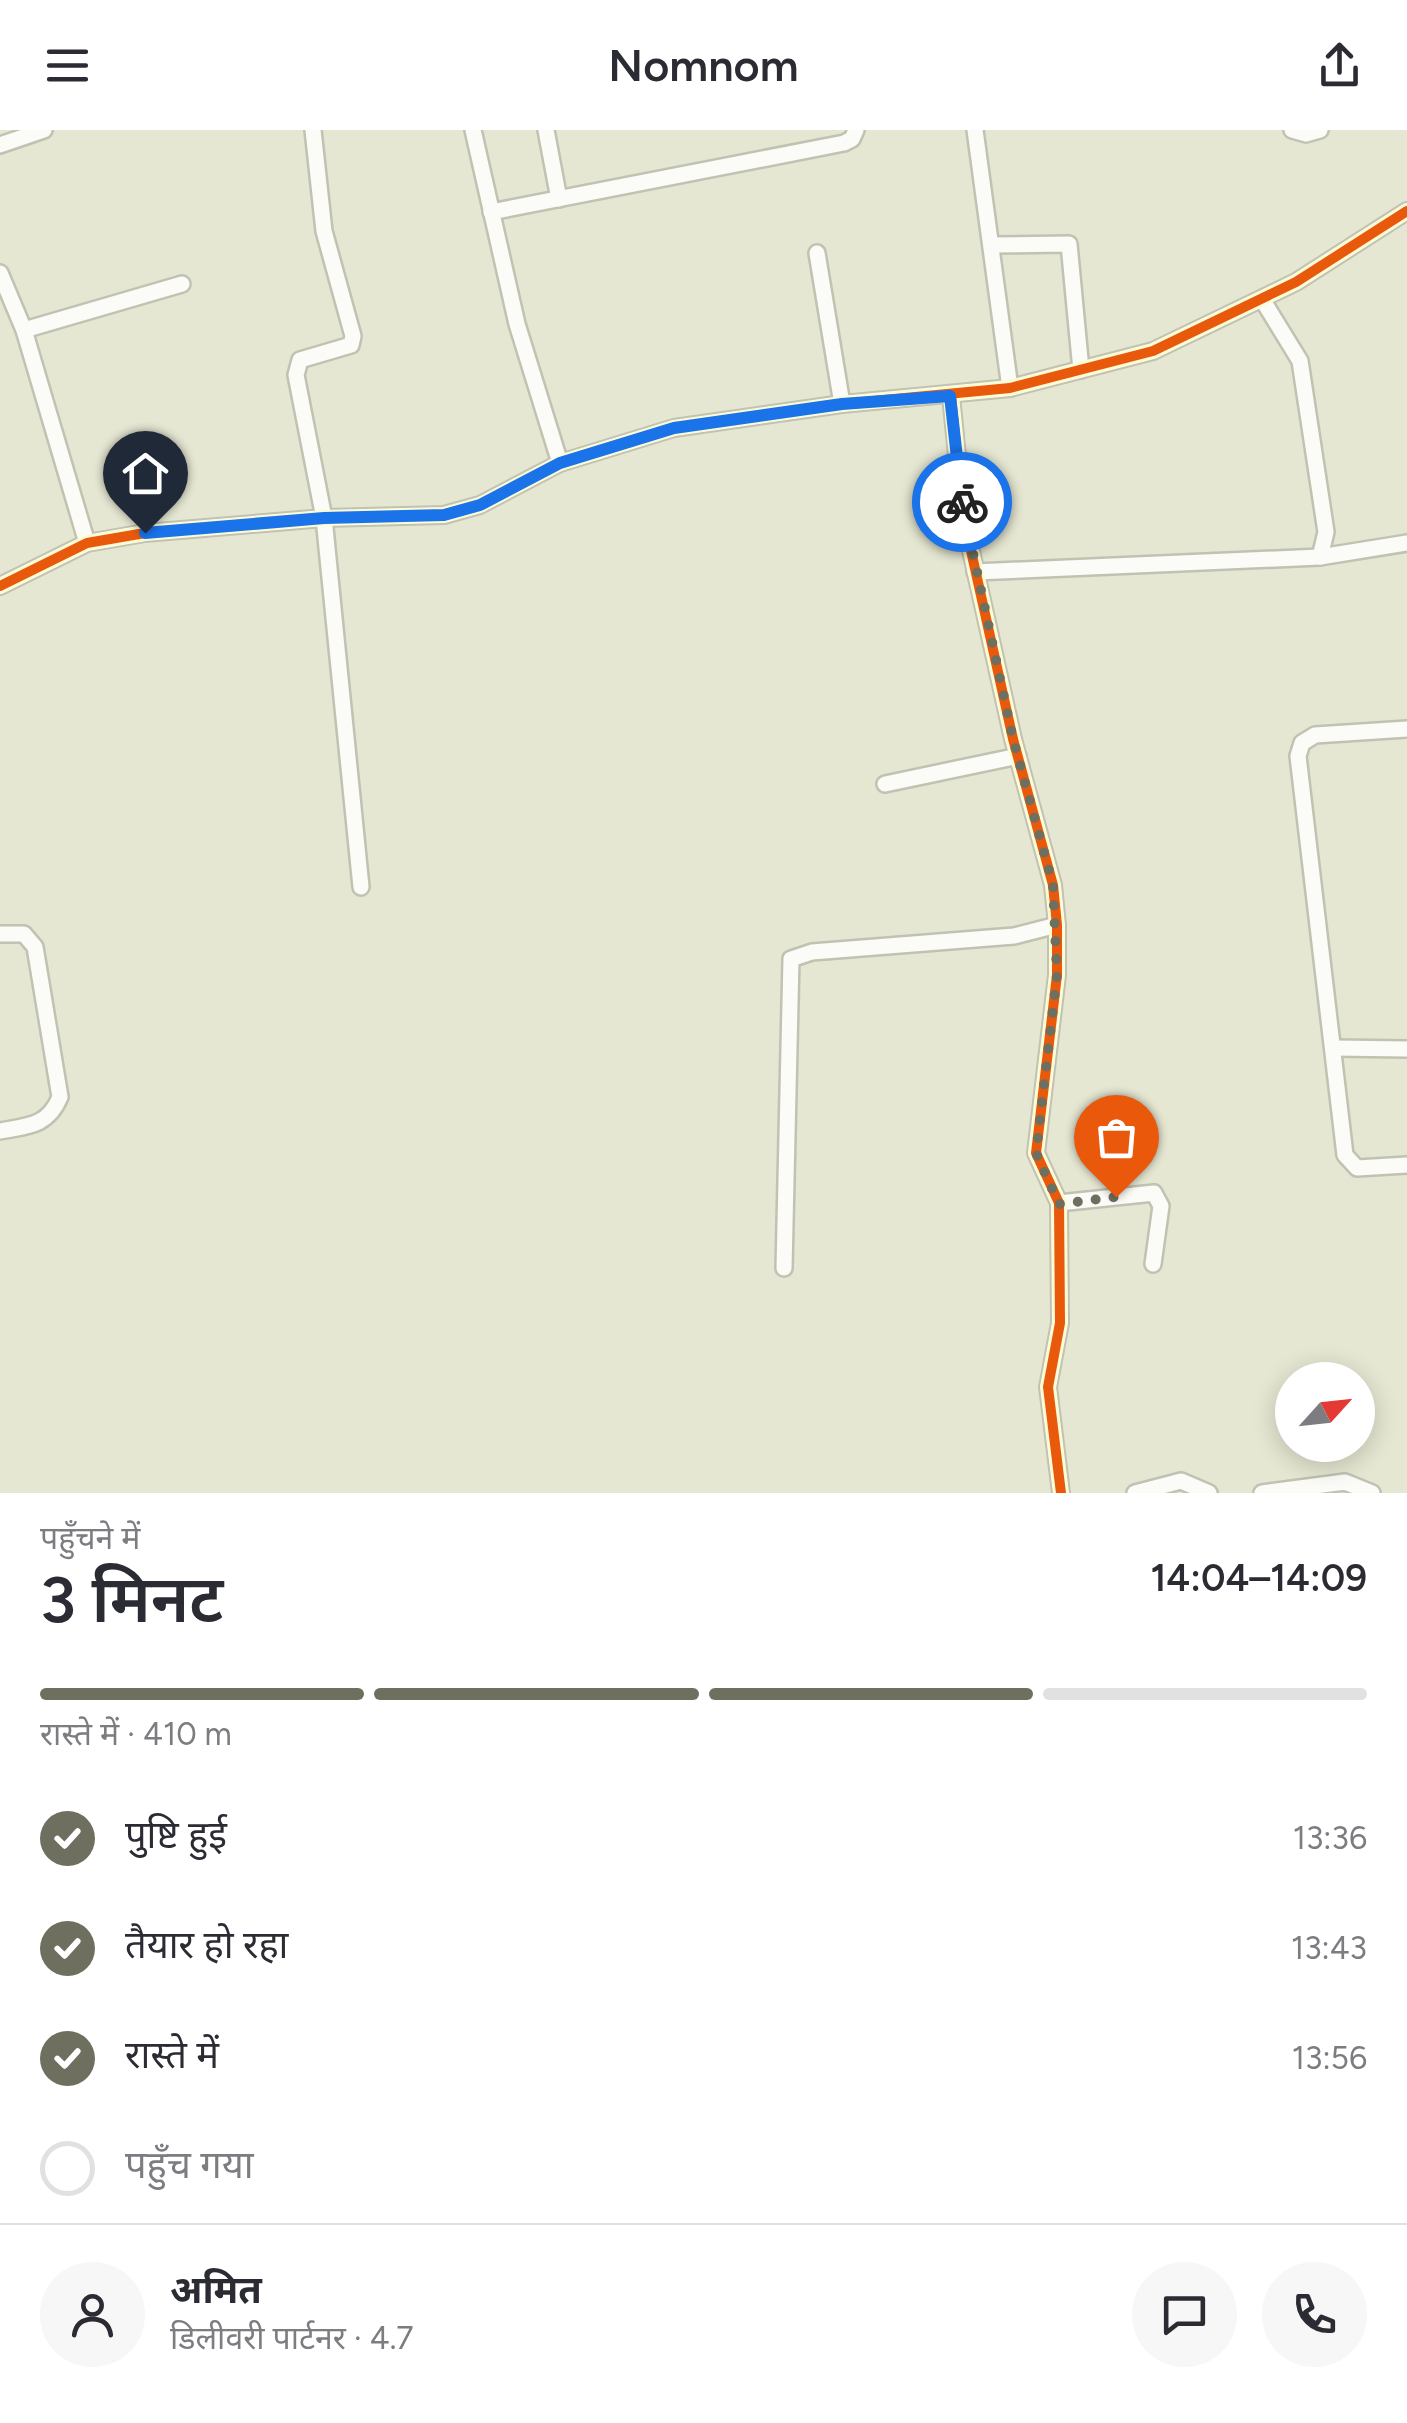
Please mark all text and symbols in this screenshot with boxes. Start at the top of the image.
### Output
icon: menu [40,38,95,93]
text: Nomnom [608,38,799,92]
icon: share [1312,38,1367,93]
pin [103,431,188,534]
icon: home [118,446,173,501]
courier [912,452,1012,552]
icon: bike [935,475,990,530]
pin [1074,1095,1159,1198]
icon: bag [1089,1110,1144,1165]
north arrow [1275,1362,1375,1462]
map controls [1275,1362,1375,1462]
text: पहुँचने में [40,1519,140,1557]
text: 14:04–14:09 [1150,1555,1367,1601]
text: 3 मिनट [40,1560,223,1638]
text: रास्ते में · 410 m [40,1715,232,1753]
icon: check [40,1811,95,1866]
text: पुष्टि हुई [125,1812,227,1858]
text: 13:36 [1293,1819,1367,1857]
icon: check [40,1921,95,1976]
text: तैयार हो रहा [125,1922,288,1968]
text: 13:43 [1291,1929,1367,1967]
icon: check [40,2031,95,2086]
text: रास्ते में [125,2032,219,2078]
text: 13:56 [1292,2039,1367,2077]
text: पहुँच गया [125,2142,254,2188]
button: person [40,2262,145,2367]
button: chat [1132,2262,1237,2367]
button: phone [1262,2262,1367,2367]
text: अमित [170,2267,262,2313]
text: डिलीवरी पार्टनर · 4.7 [170,2319,414,2357]

